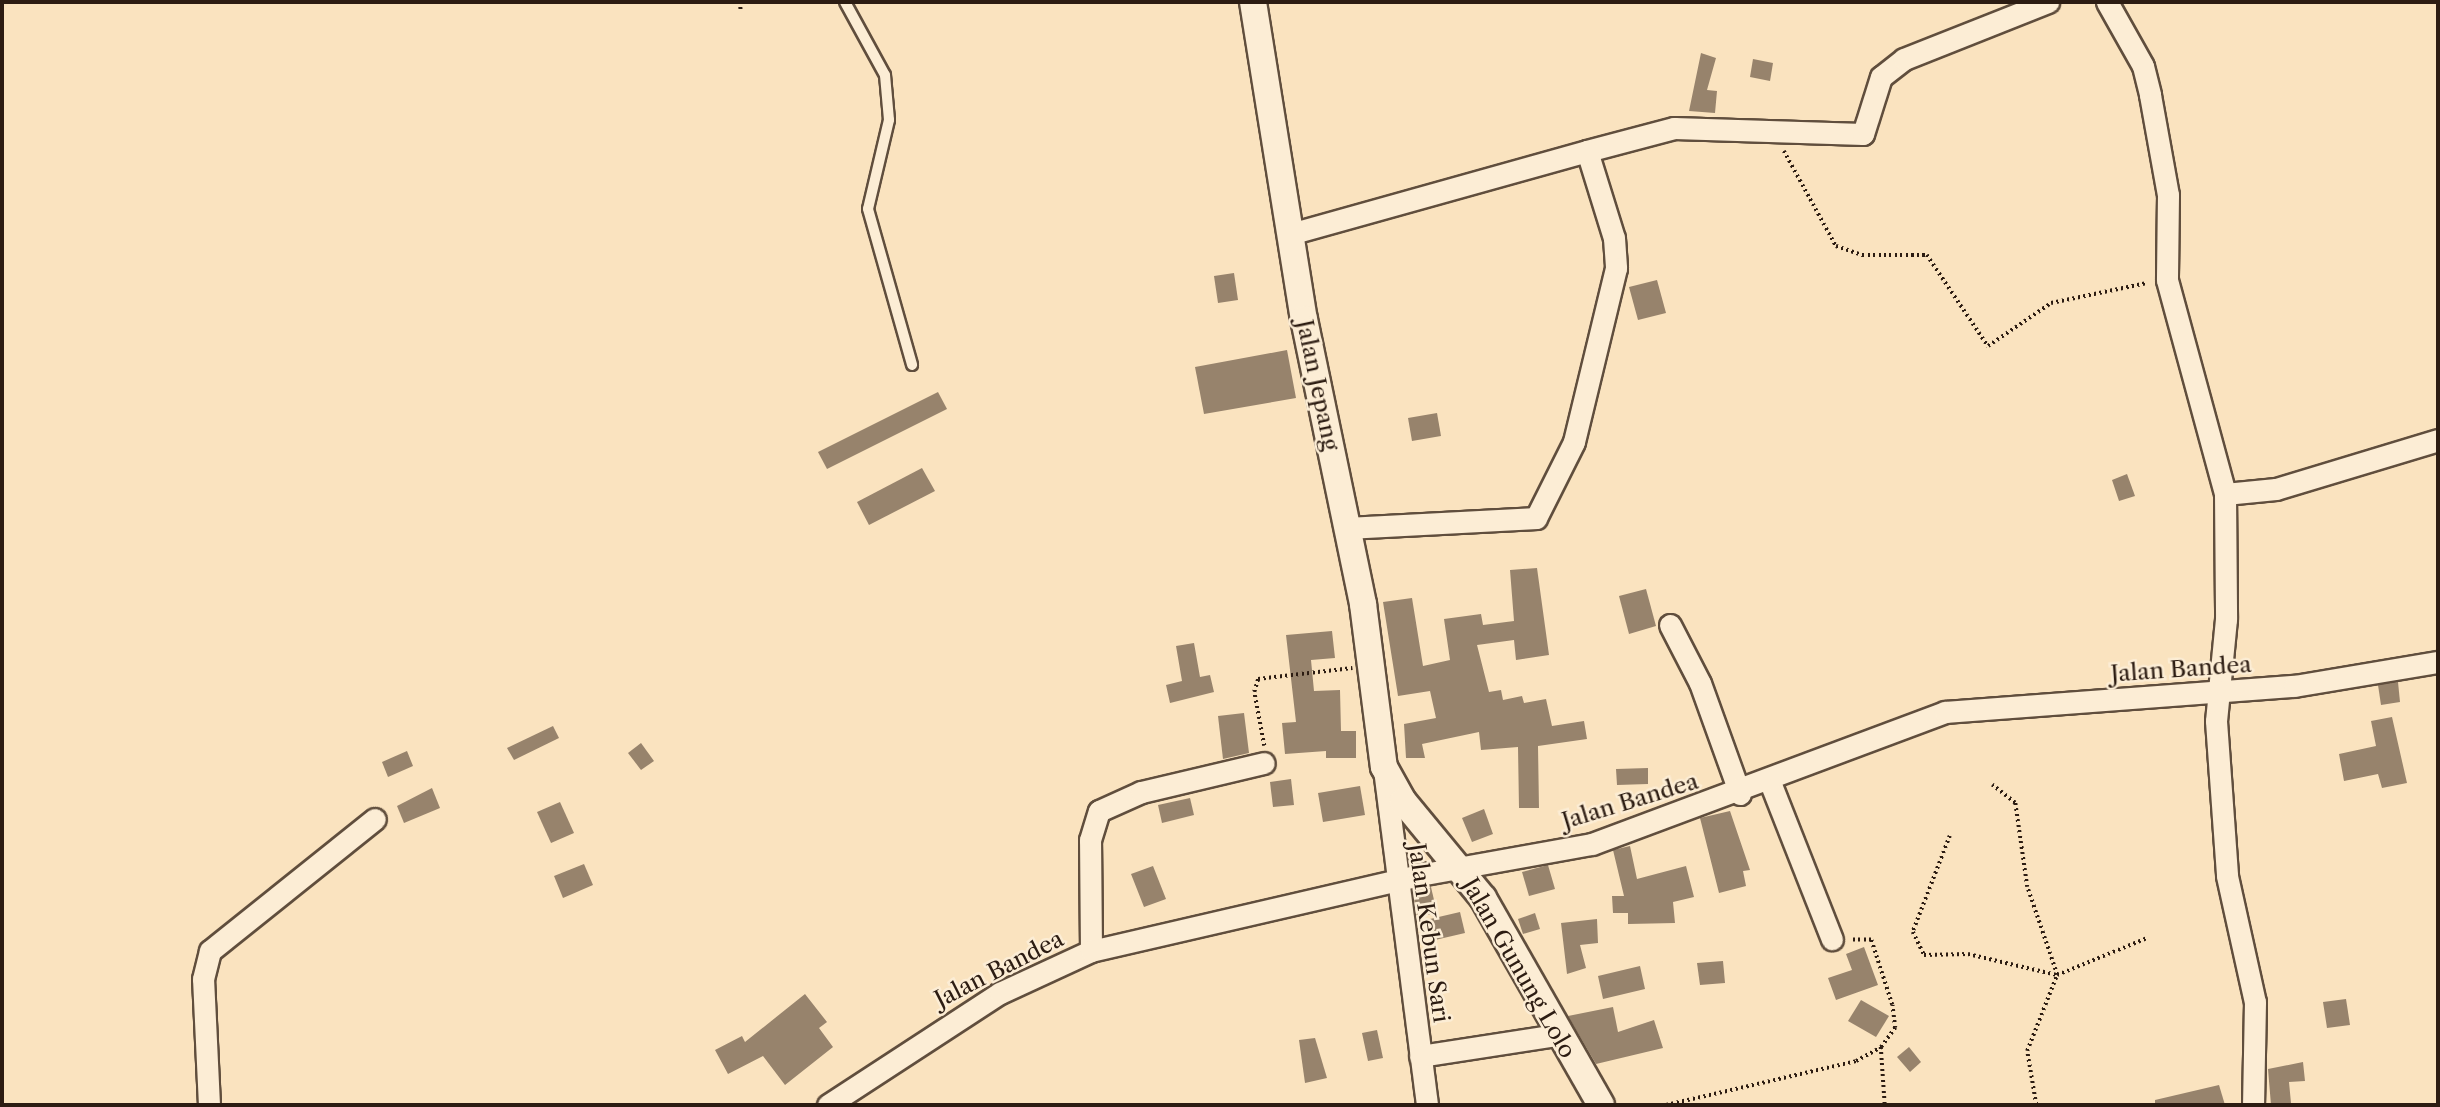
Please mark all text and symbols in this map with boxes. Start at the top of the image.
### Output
street label: Jalan Jepang [1291,317,1345,453]
street label: Jalan Bandea [2110,650,2252,688]
street label: Jalan Bandea [1559,767,1701,835]
street label: Jalan Kebun Sari [1403,842,1455,1024]
street label: Jalan Gunung Lolo [1456,873,1582,1063]
street label: Jalan Bandea [930,925,1068,1013]

